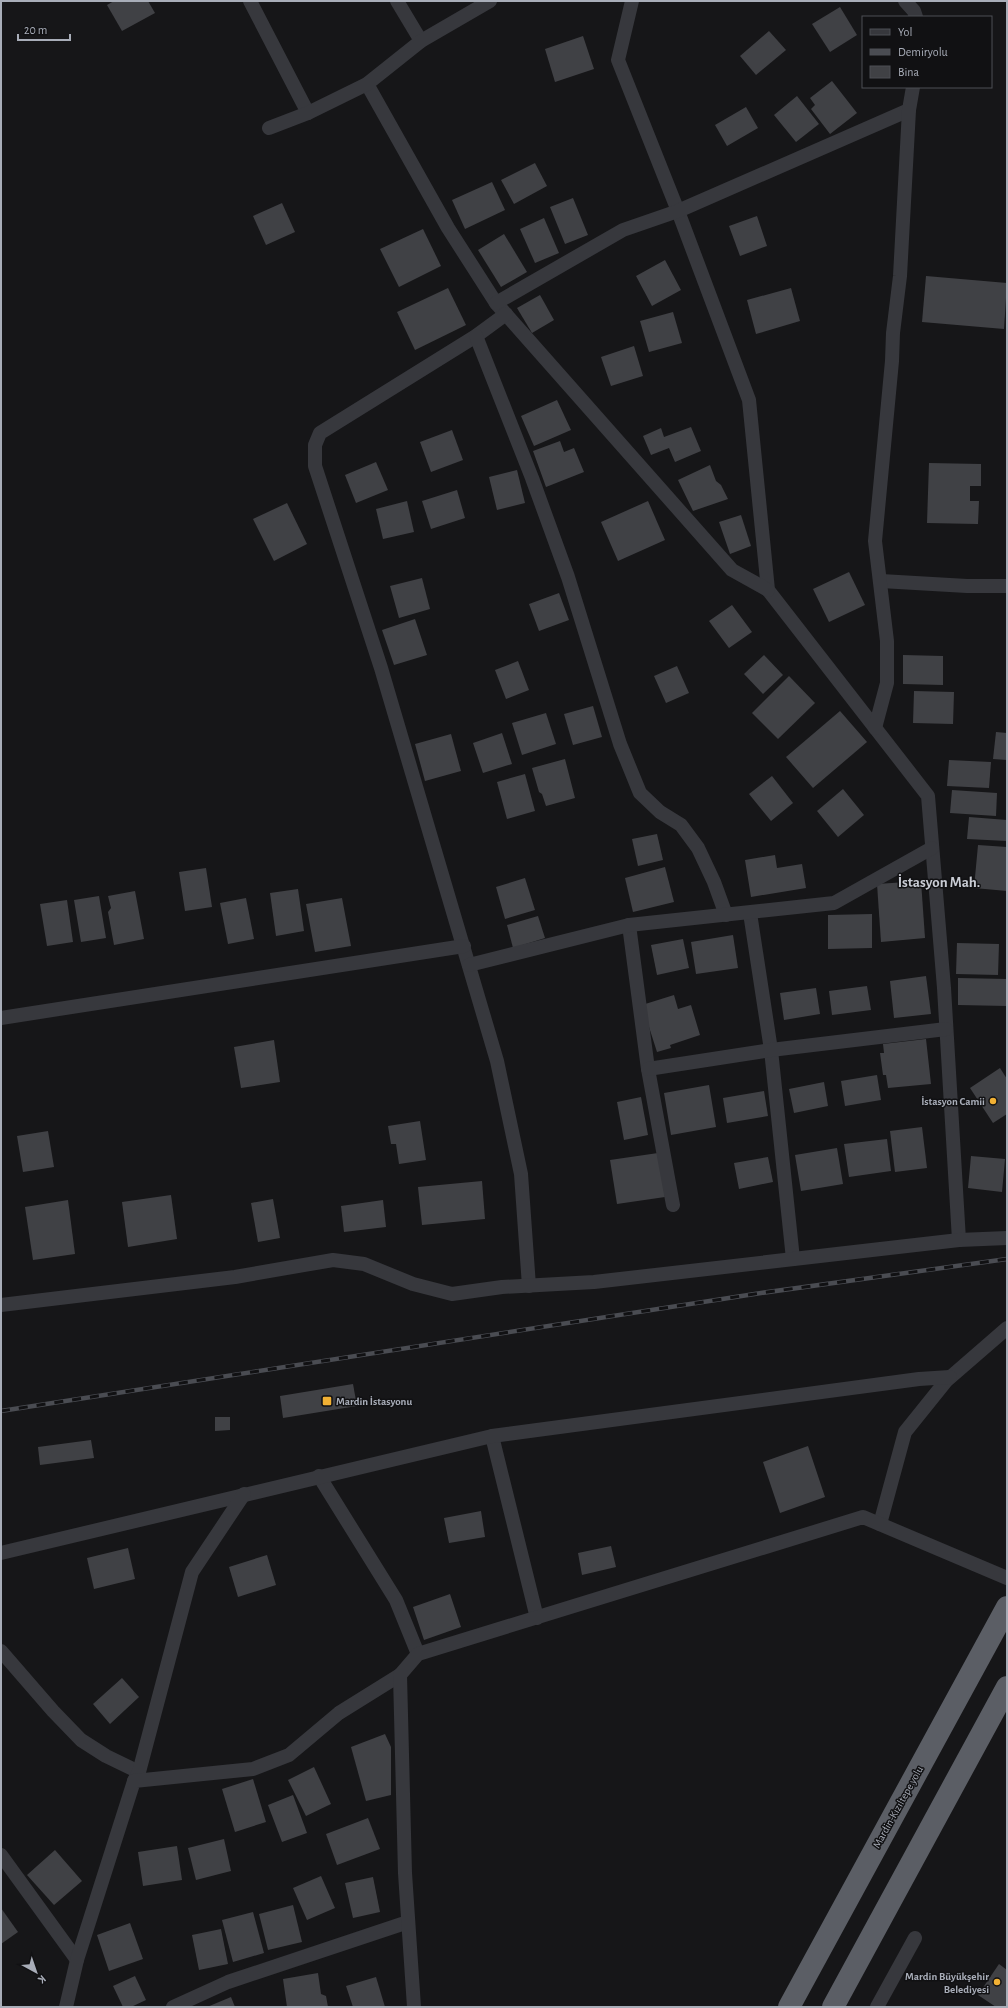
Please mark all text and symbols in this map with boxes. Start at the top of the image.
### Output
scale bar [18,16,70,42]
legend [862,16,992,88]
text: 20 m [24,24,47,36]
text: Yol [898,26,912,38]
text: Demiryolu [898,46,948,59]
text: Bina [898,66,920,78]
district label: İstasyon Mah. [898,874,980,890]
place label: İstasyon Camii [921,1096,985,1107]
marker: İstasyon Camii [988,1096,998,1106]
marker: Mardin İstasyonu [321,1395,333,1407]
place label: Mardin İstasyonu [336,1396,412,1407]
street label: Mardin-Kızıltepe yolu [871,1764,925,1850]
north arrow [16,1952,56,1992]
place label: Mardin Büyükşehir Belediyesi [905,1971,989,1995]
text: K [36,1973,48,1986]
marker: Mardin Büyükşehir Belediyesi [992,1977,1002,1987]

